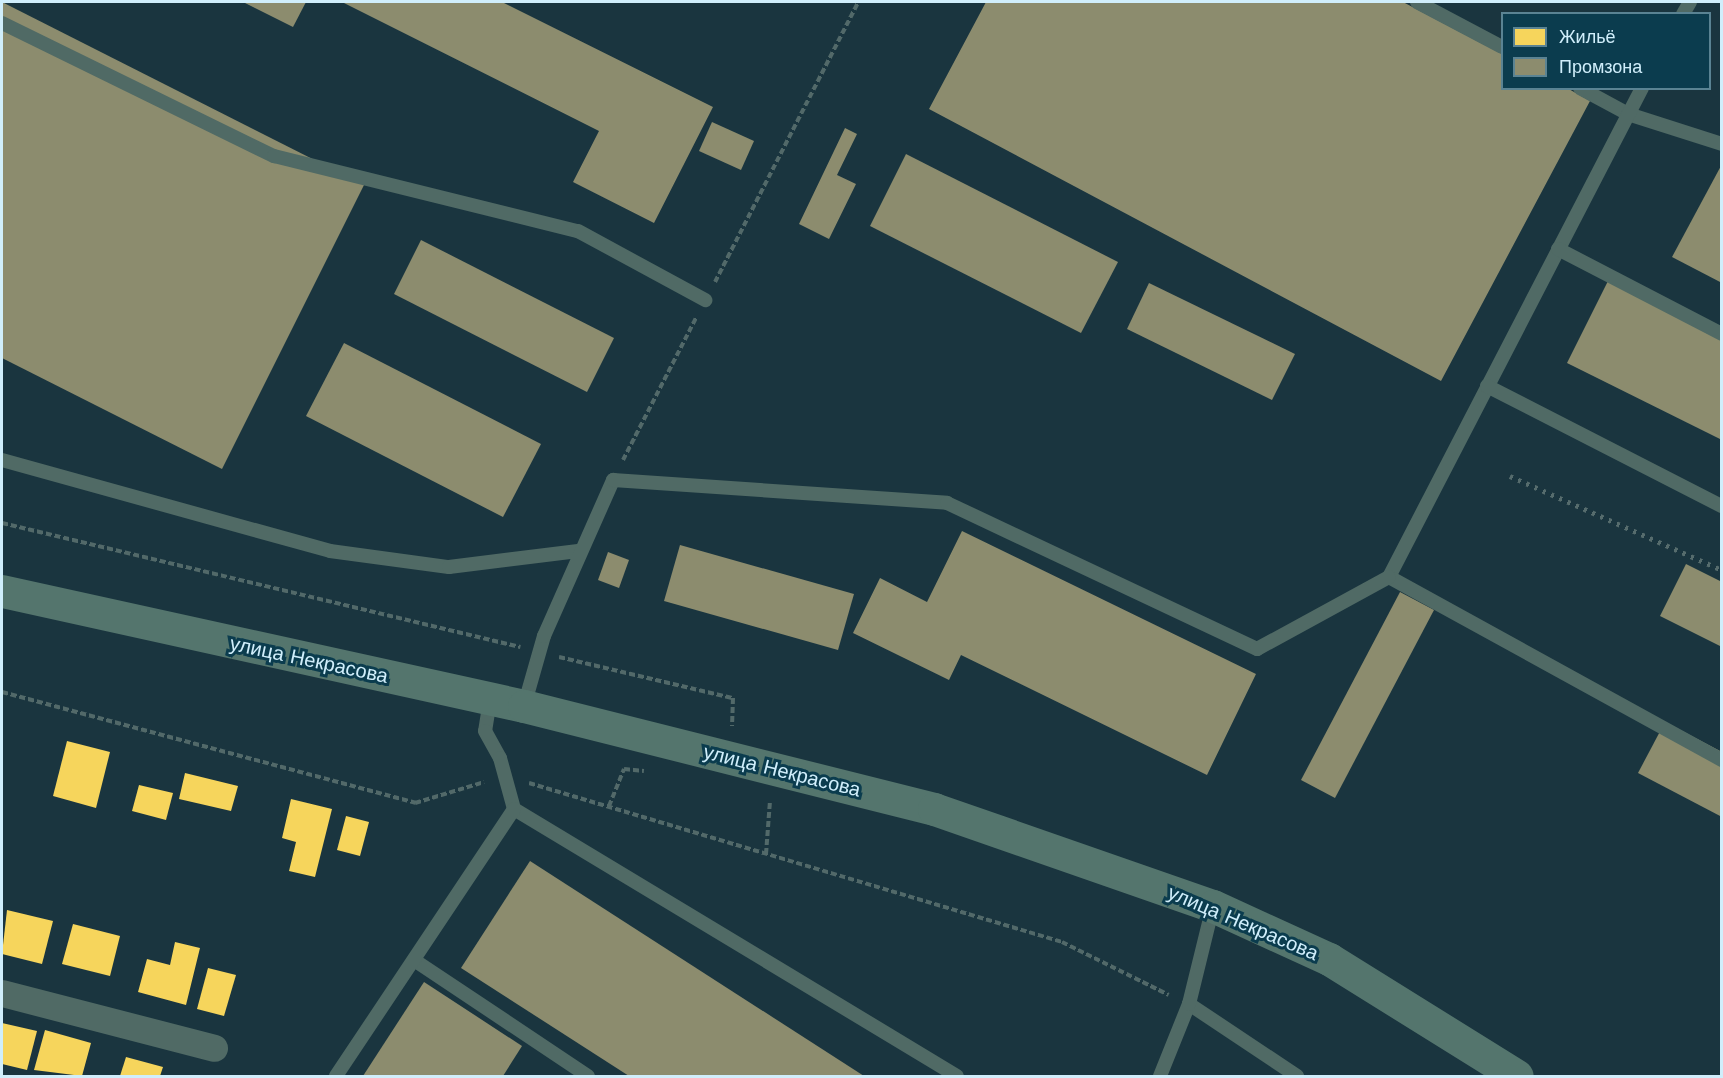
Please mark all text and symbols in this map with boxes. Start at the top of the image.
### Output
legend [1501,12,1711,90]
text: Жильё [1559,26,1616,47]
text: Промзона [1559,56,1642,77]
street label: улица Некрасова [228,632,390,688]
street label: улица Некрасова [701,740,863,802]
street label: улица Некрасова [1164,880,1322,966]

